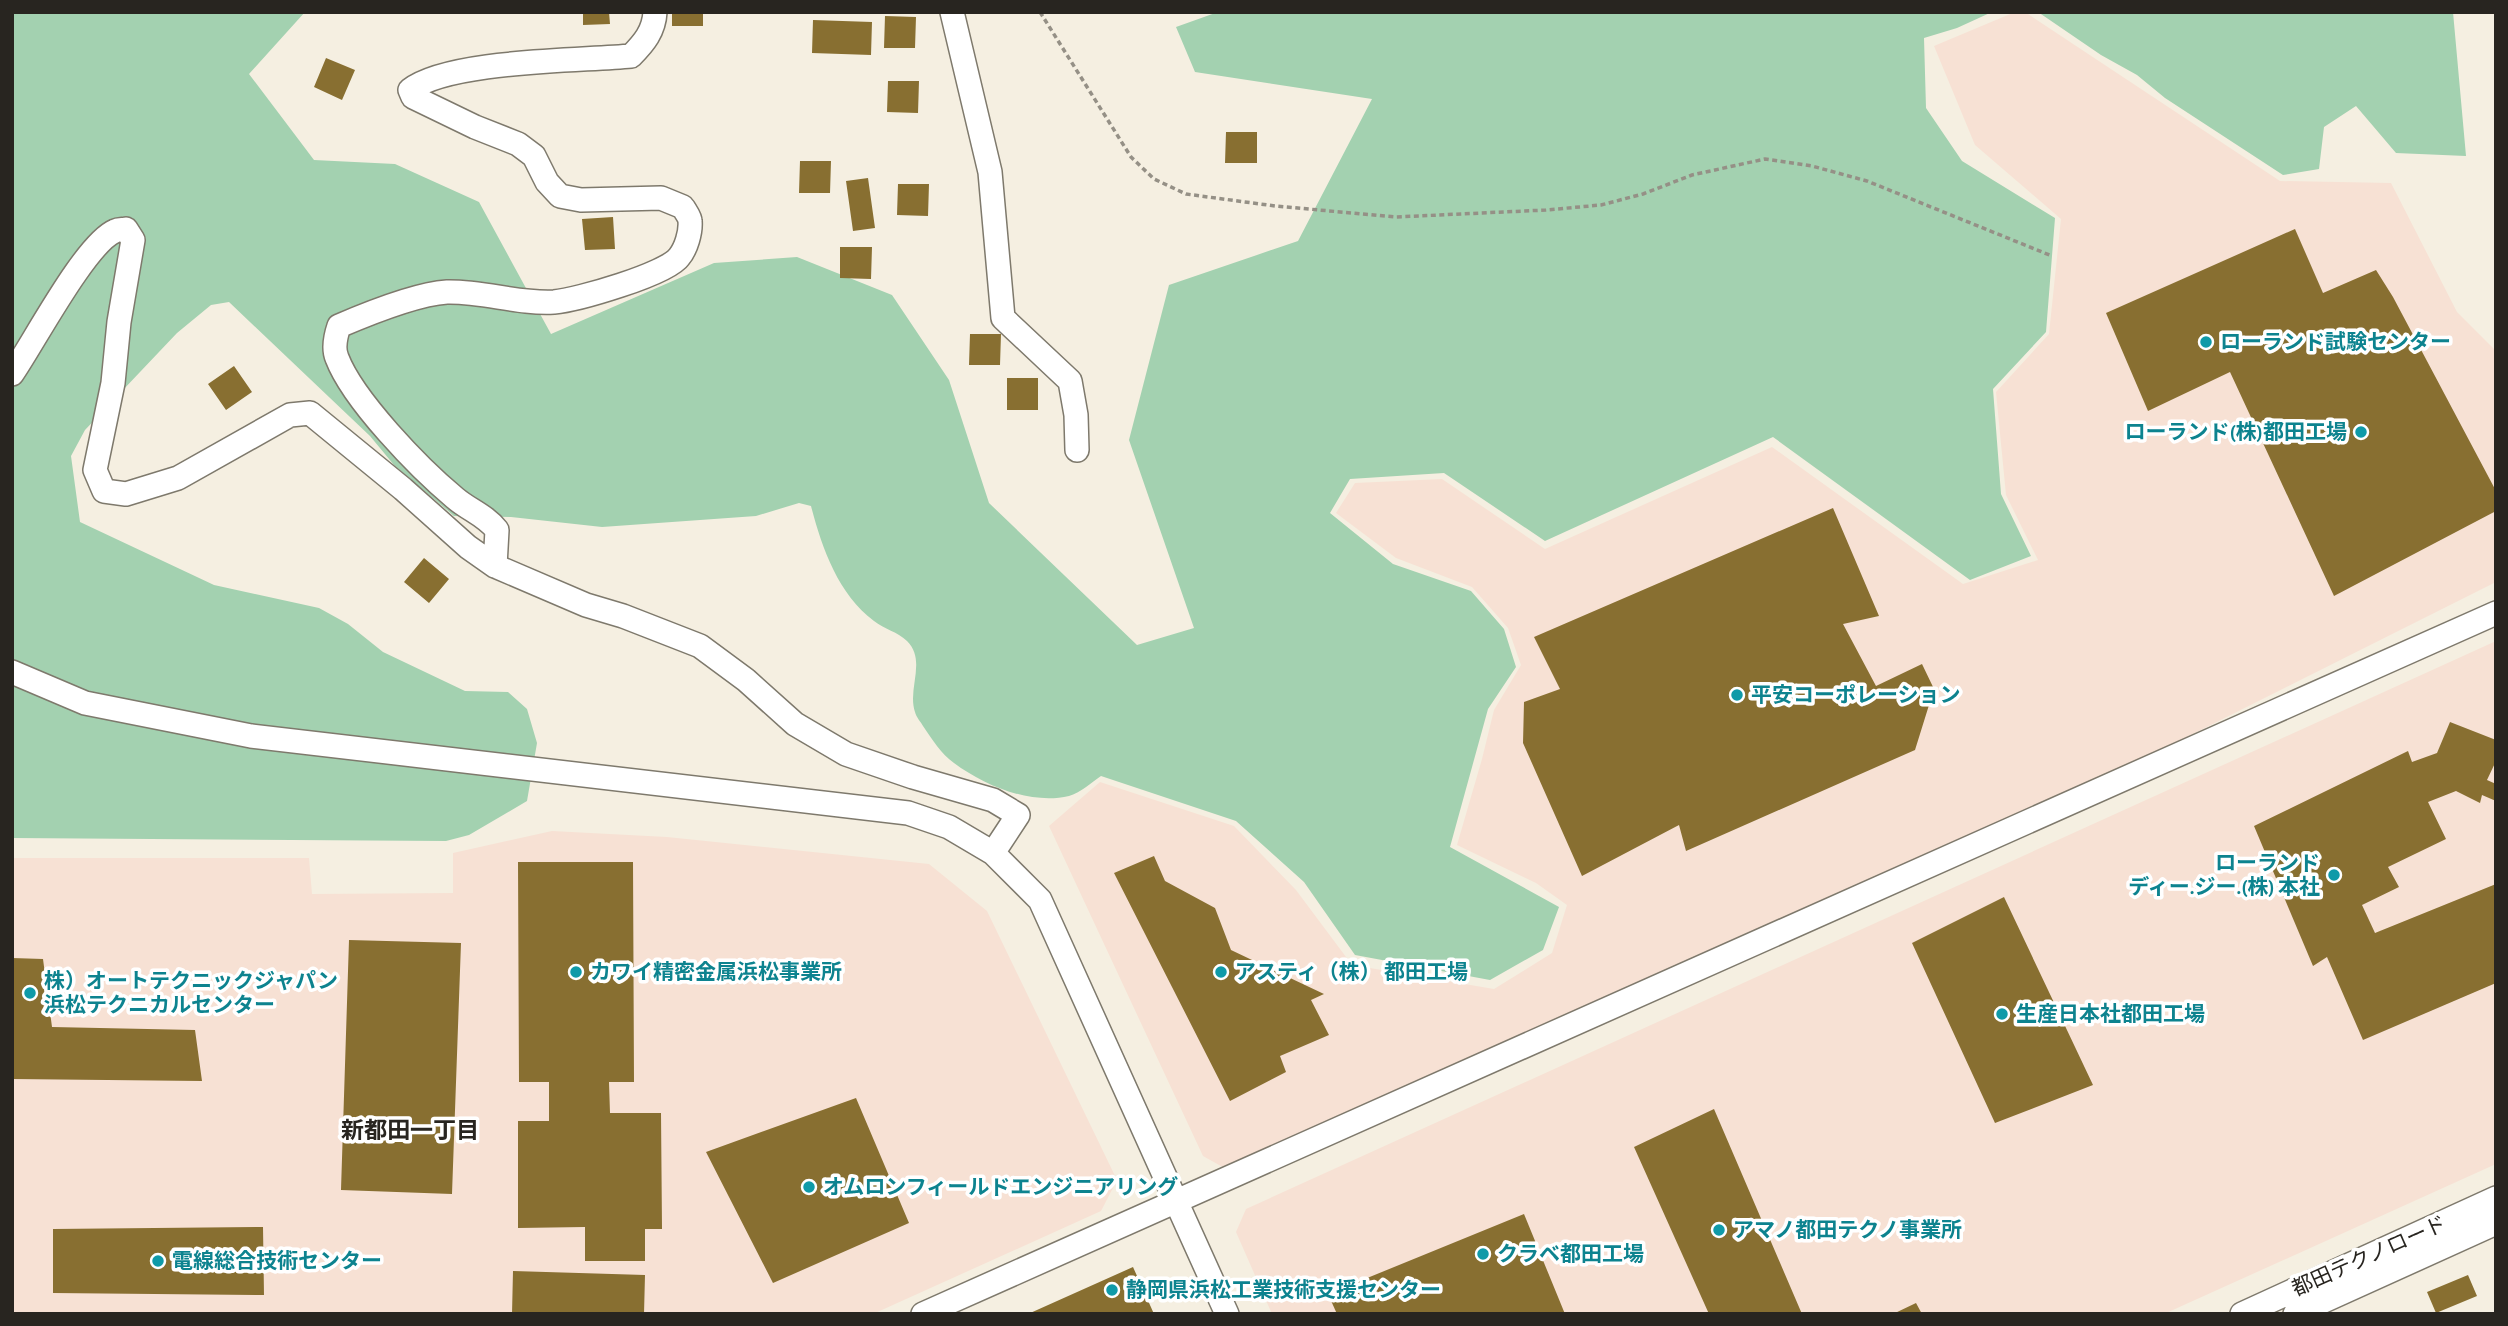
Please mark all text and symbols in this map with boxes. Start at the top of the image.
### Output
place label: ローランド試験センター [2220,331,2451,353]
marker: ローランド試験センター [2198,334,2214,350]
place label: ローランド(株)都田工場 [2125,421,2347,443]
marker: ローランド(株)都田工場 [2353,424,2369,440]
place label: 平安コーポレーション [1751,684,1961,706]
marker: 平安コーポレーション [1729,687,1745,703]
place label: ローランド ディー.ジー.(株) 本社 [2128,853,2320,898]
marker: ローランド ディー.ジー.(株) 本社 [2326,867,2342,883]
place label: カワイ精密金属浜松事業所 [590,960,842,983]
place label: アスティ（株） 都田工場 [1235,960,1468,983]
marker: カワイ精密金属浜松事業所 [568,964,584,980]
marker: アスティ（株） 都田工場 [1213,964,1229,980]
place label: 株）オートテクニックジャパン 浜松テクニカルセンター [44,969,338,1016]
marker: 株）オートテクニックジャパン 浜松テクニカルセンター [22,985,38,1001]
place label: 生産日本社都田工場 [2016,1002,2205,1025]
marker: 生産日本社都田工場 [1994,1006,2010,1022]
district label: 新都田一丁目 [341,1118,479,1143]
place label: オムロンフィールドエンジニアリング [823,1176,1178,1198]
marker: オムロンフィールドエンジニアリング [801,1179,817,1195]
street label: 都田テクノロード [2288,1212,2450,1300]
place label: アマノ都田テクノ事業所 [1733,1219,1962,1241]
marker: アマノ都田テクノ事業所 [1711,1222,1727,1238]
place label: クラベ都田工場 [1497,1243,1644,1265]
marker: クラベ都田工場 [1475,1246,1491,1262]
place label: 電線総合技術センター [172,1249,382,1272]
marker: 電線総合技術センター [150,1253,166,1269]
place label: 静岡県浜松工業技術支援センター [1126,1278,1441,1301]
marker: 静岡県浜松工業技術支援センター [1104,1282,1120,1298]

